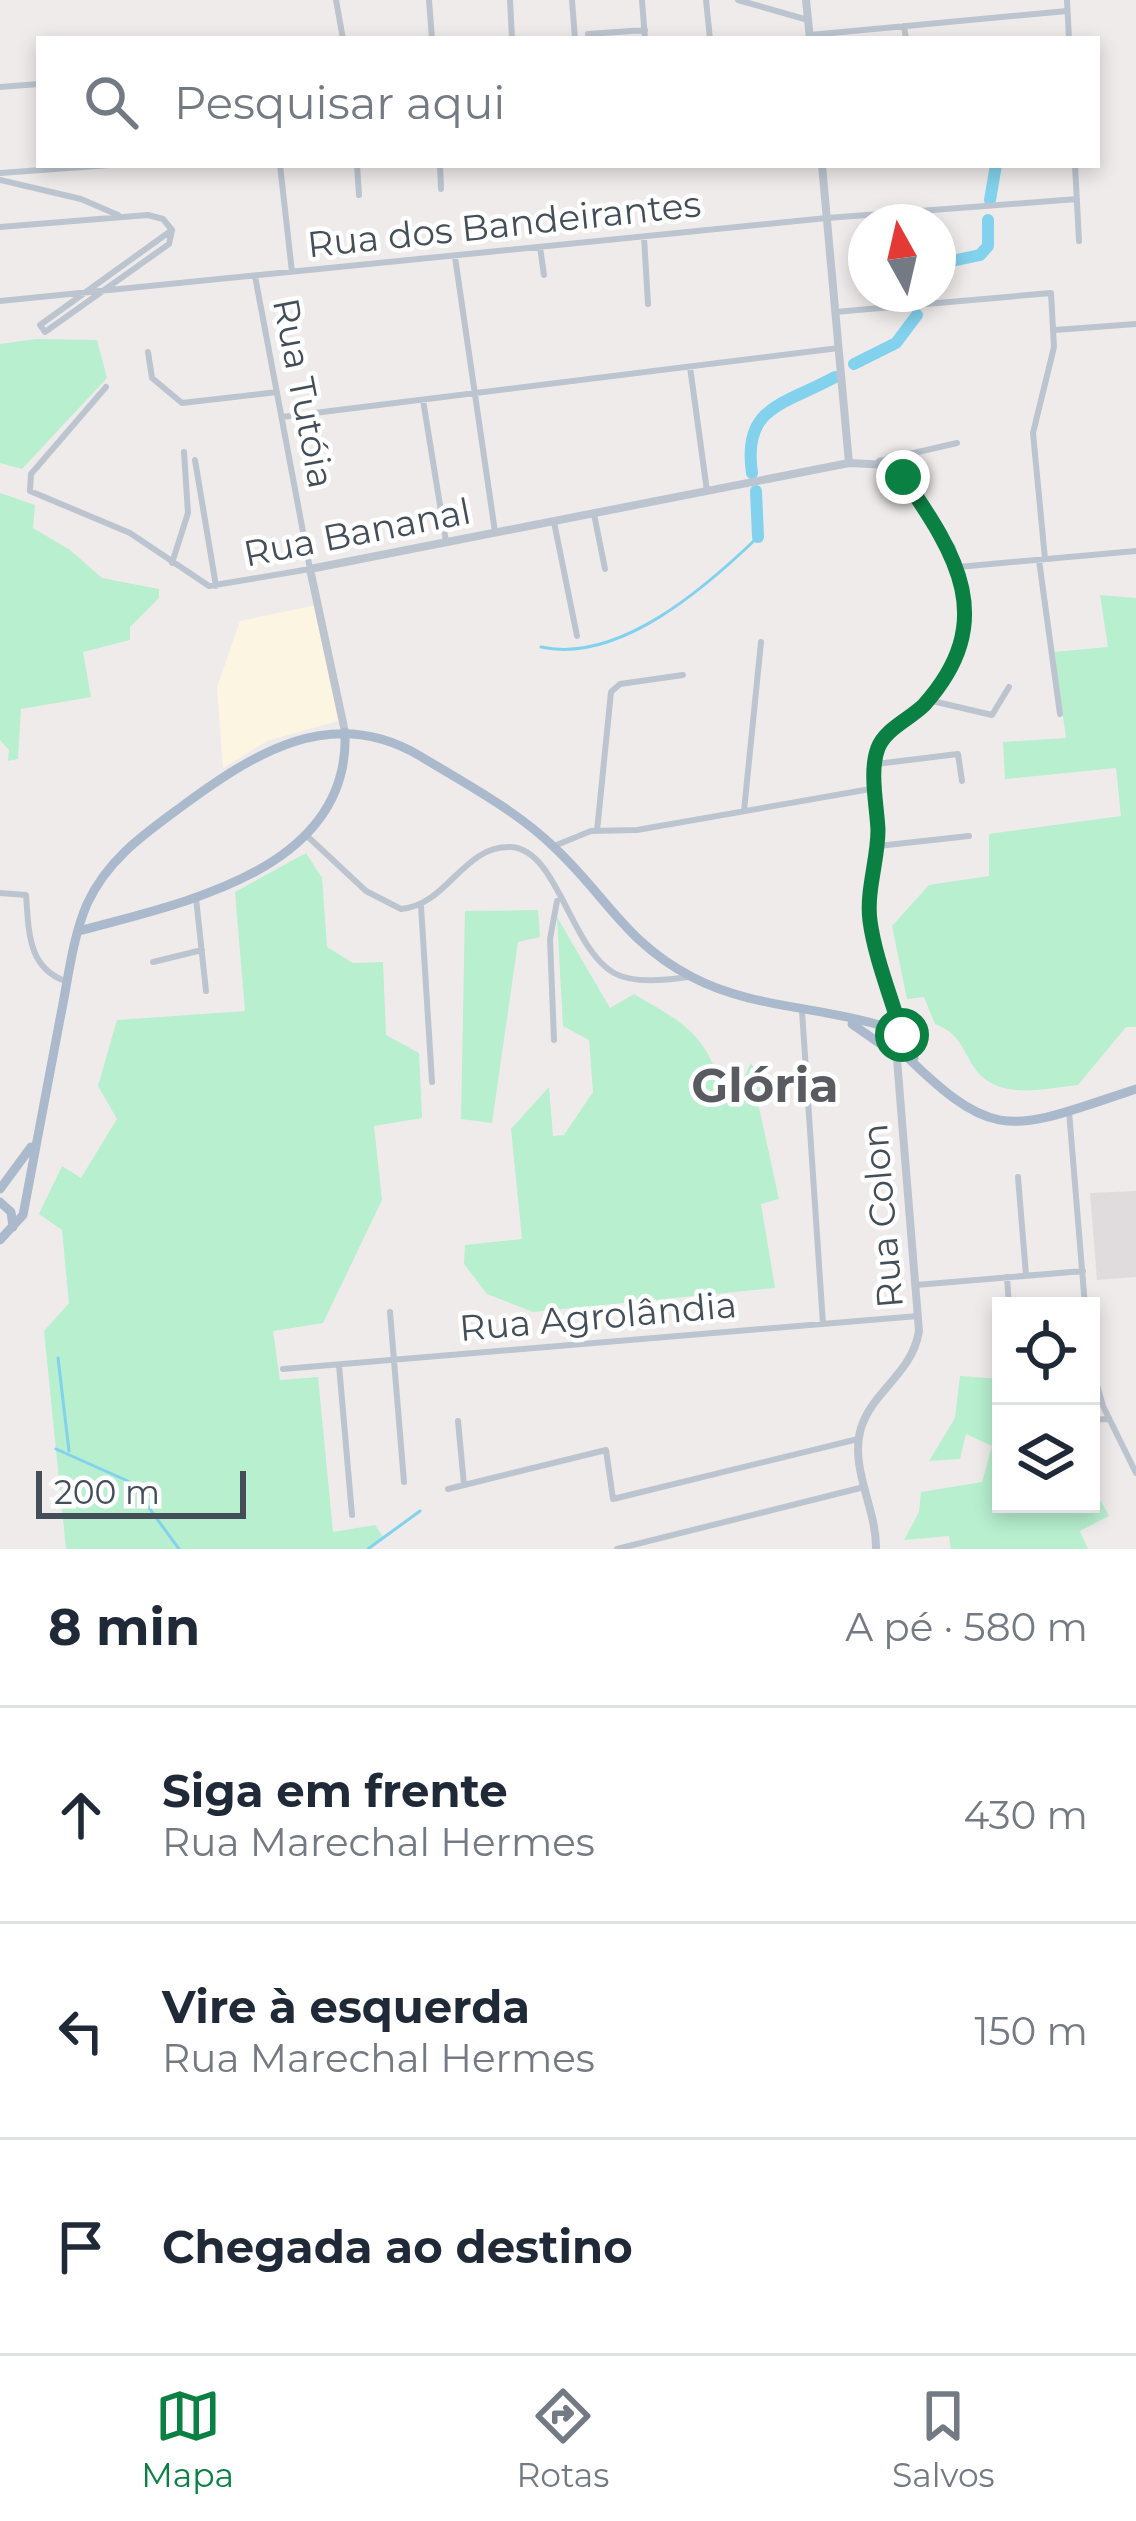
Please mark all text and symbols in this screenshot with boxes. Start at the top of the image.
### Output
search box [36,36,1100,168]
icon: search [78,69,144,135]
text: Pesquisar aqui [174,75,505,130]
street label: Rua dos Bandeirantes [305,181,703,267]
north arrow [848,204,956,312]
street label: Rua Tutóia [264,294,344,492]
route end [876,450,930,504]
street label: Rua Bananal [240,488,474,576]
route start [875,1008,929,1062]
district label: Glória [691,1056,839,1114]
street label: Rua Colon [852,1122,912,1310]
street label: Rua Agrolândia [457,1282,739,1350]
map controls [992,1297,1100,1513]
button: locate [992,1297,1100,1405]
button: layers [992,1405,1100,1513]
scale bar [36,1465,246,1518]
text: 200 m [54,1472,160,1512]
text: 8 min [48,1596,200,1658]
text: A pé · 580 m [845,1603,1088,1651]
text: Siga em frente [162,1763,508,1818]
icon: ahead [48,1782,114,1848]
text: 430 m [963,1791,1088,1839]
text: Rua Marechal Hermes [162,1818,595,1866]
text: Vire à esquerda [162,1979,530,2034]
icon: left [48,1998,114,2064]
text: 150 m [974,2007,1088,2055]
text: Rua Marechal Hermes [162,2034,595,2082]
icon: arrive [48,2214,114,2280]
text: Chegada ao destino [162,2219,633,2274]
tab: Mapa [141,2383,234,2495]
tab: Rotas [516,2383,609,2495]
tab: Salvos [892,2383,995,2495]

